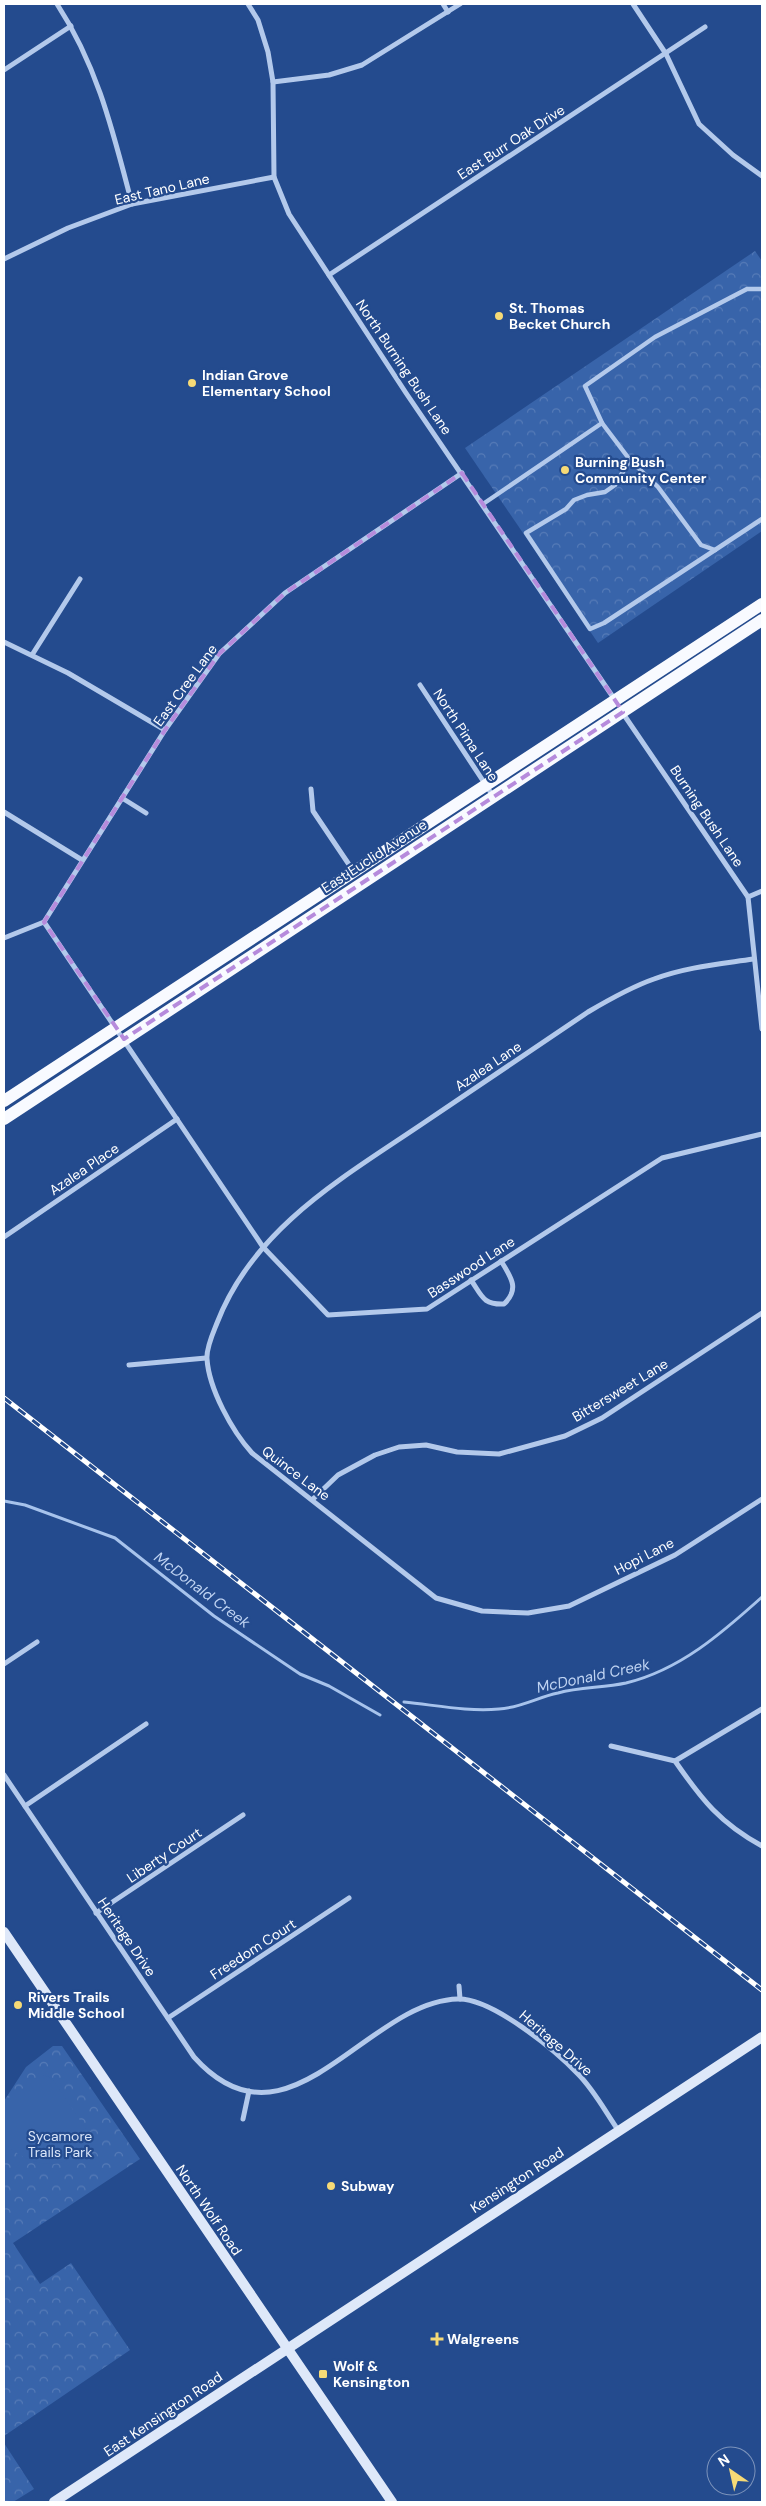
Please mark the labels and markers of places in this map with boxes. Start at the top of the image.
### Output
place label: St. Thomas Becket Church [509,299,610,333]
marker: St. Thomas Becket Church [493,310,505,322]
place label: Indian Grove Elementary School [202,366,331,400]
marker: Indian Grove Elementary School [186,377,198,389]
place label: Burning Bush Community Center [575,453,707,487]
marker: Burning Bush Community Center [559,464,571,476]
place label: Rivers Trails Middle School [28,1988,124,2022]
marker: Rivers Trails Middle School [12,1999,24,2011]
place label: Subway [341,2177,395,2195]
marker: Subway [325,2180,337,2192]
place label: Walgreens [447,2330,519,2348]
marker: Walgreens [431,2333,443,2345]
place label: Wolf & Kensington [333,2357,410,2391]
marker: Wolf & Kensington [317,2368,329,2380]

